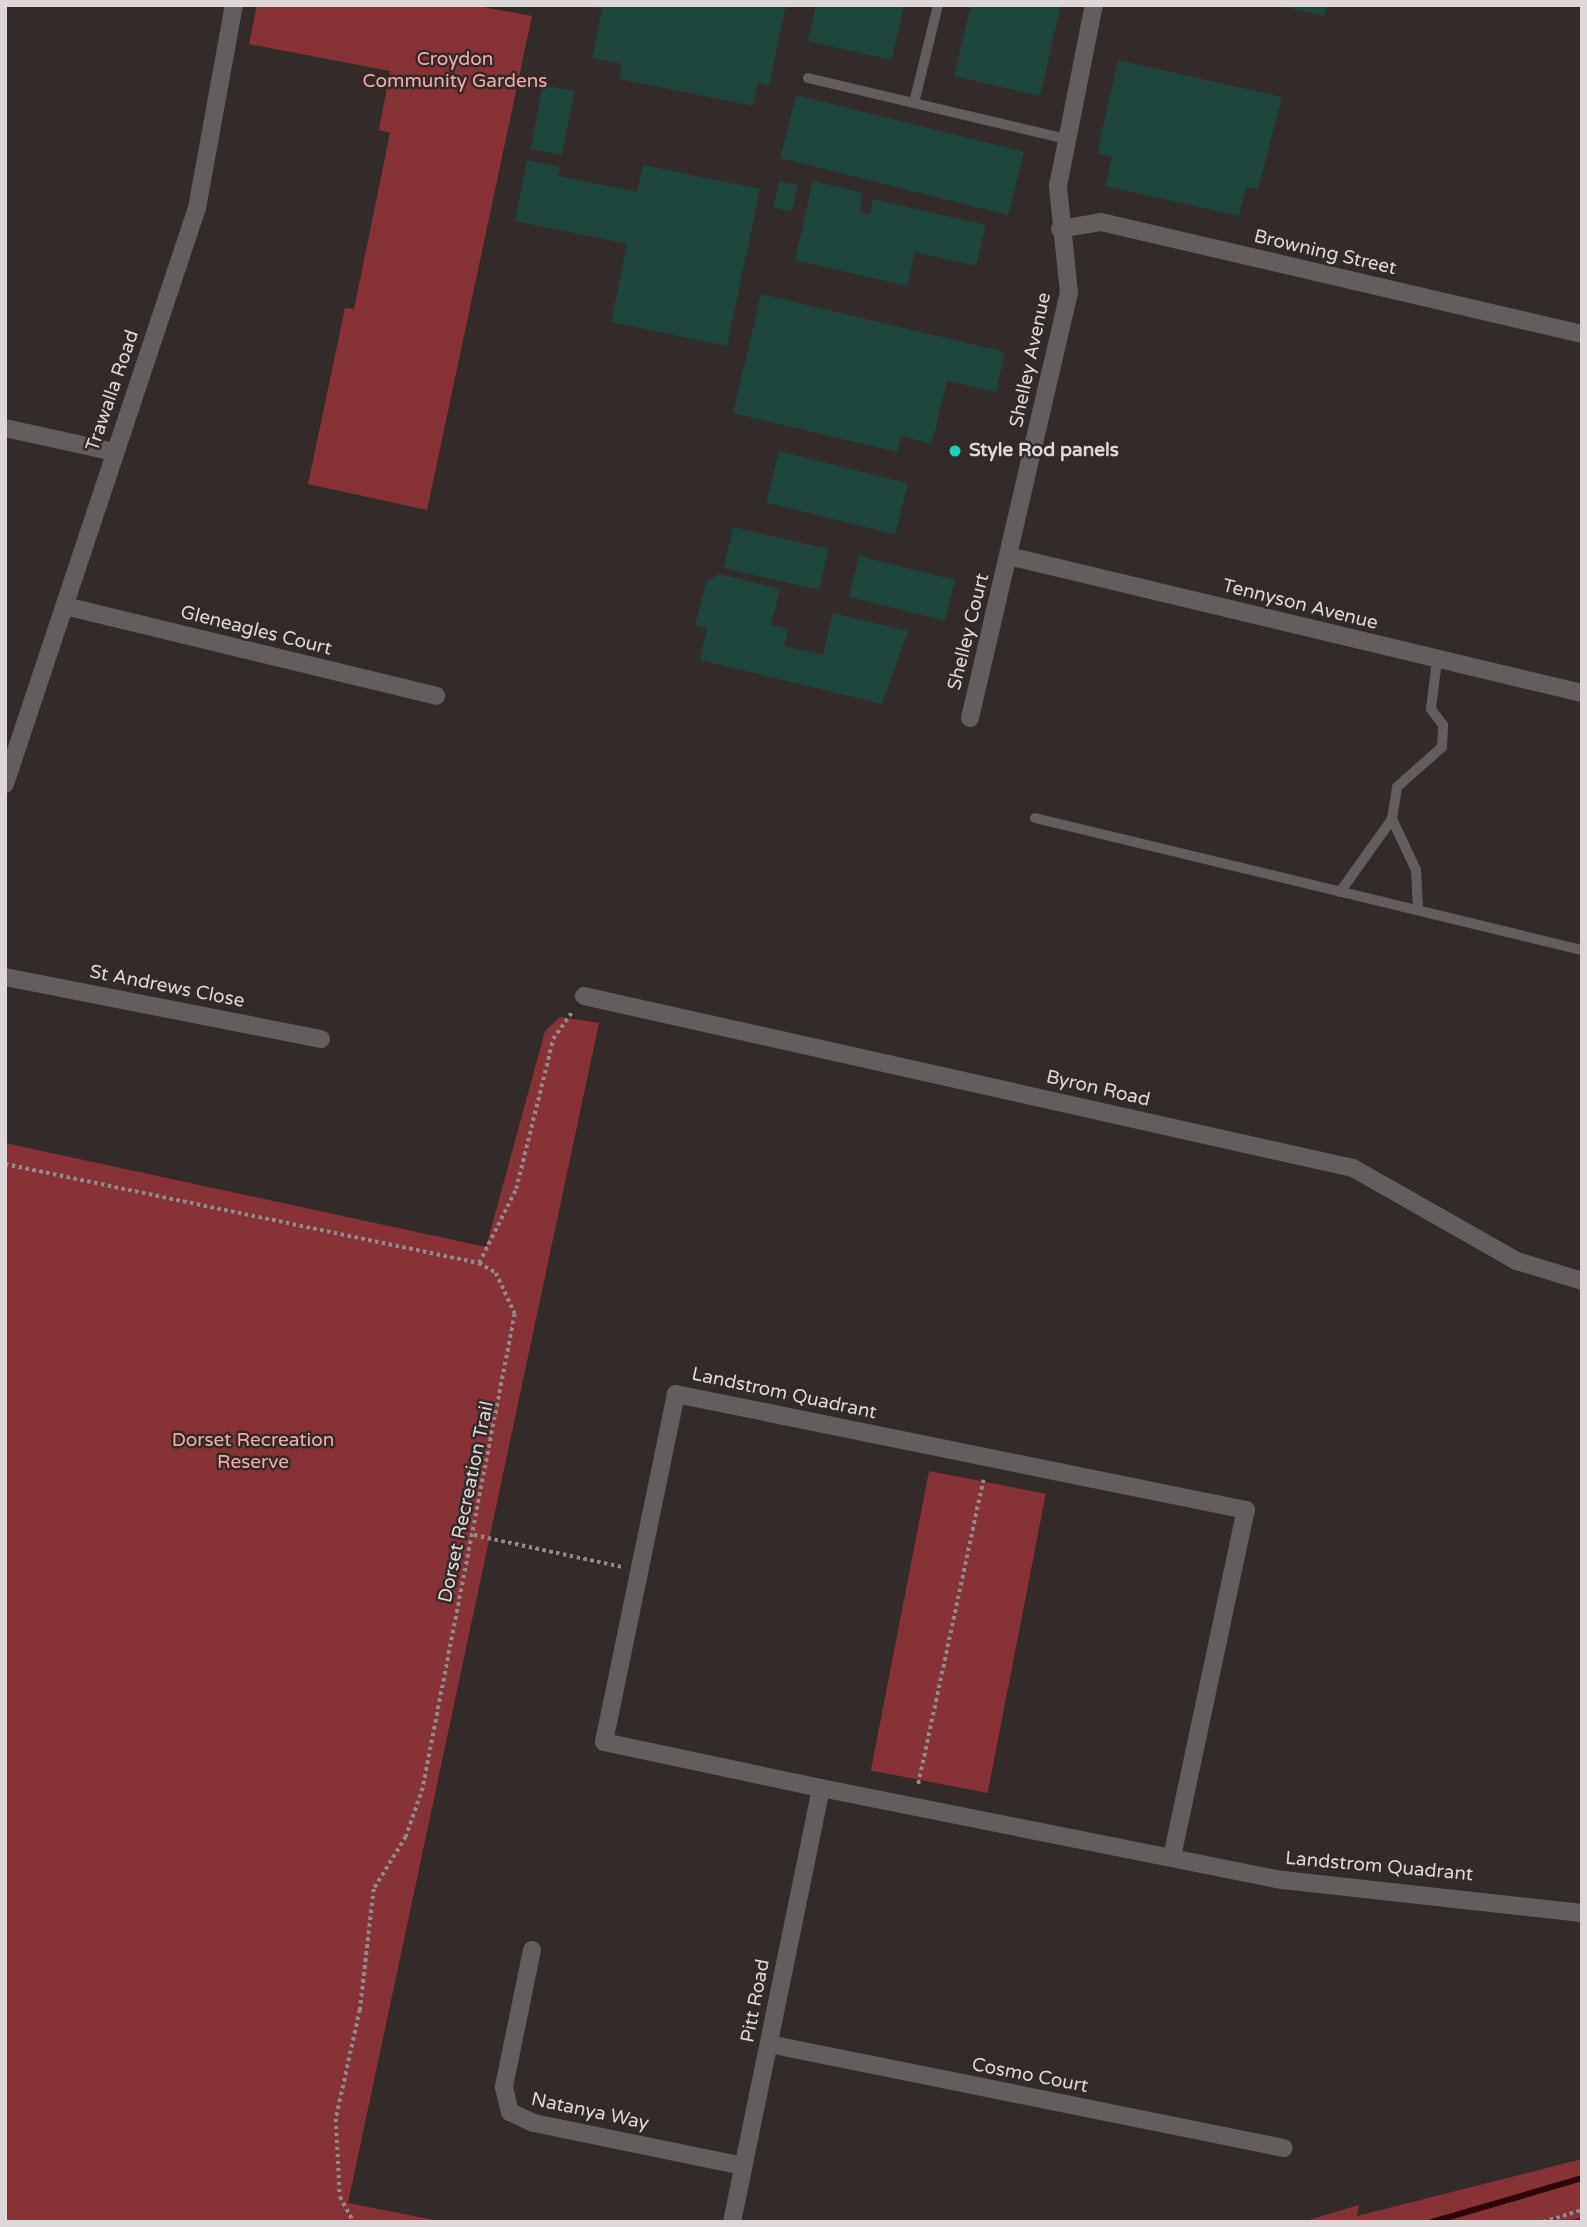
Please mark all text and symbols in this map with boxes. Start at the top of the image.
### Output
park label: Croydon Community Gardens [363,49,547,93]
street label: Browning Street [1252,226,1398,280]
street label: Shelley Avenue [1006,291,1056,429]
street label: Trawalla Road [82,327,144,455]
place label: Style Rod panels [969,440,1119,462]
marker: Style Rod panels [947,443,963,459]
street label: Shelley Court [943,571,995,693]
street label: Tennyson Avenue [1220,575,1380,635]
street label: Gleneagles Court [178,601,334,661]
street label: St Andrews Close [88,961,246,1013]
street label: Byron Road [1044,1066,1152,1112]
street label: Landstrom Quadrant [689,1363,879,1425]
street label: Dorset Recreation Trail [435,1399,499,1605]
park label: Dorset Recreation Reserve [172,1430,334,1474]
street label: Landstrom Quadrant [1284,1847,1474,1887]
street label: Pitt Road [737,1957,775,2045]
street label: Cosmo Court [970,2054,1090,2098]
street label: Natanya Way [529,2088,651,2136]

